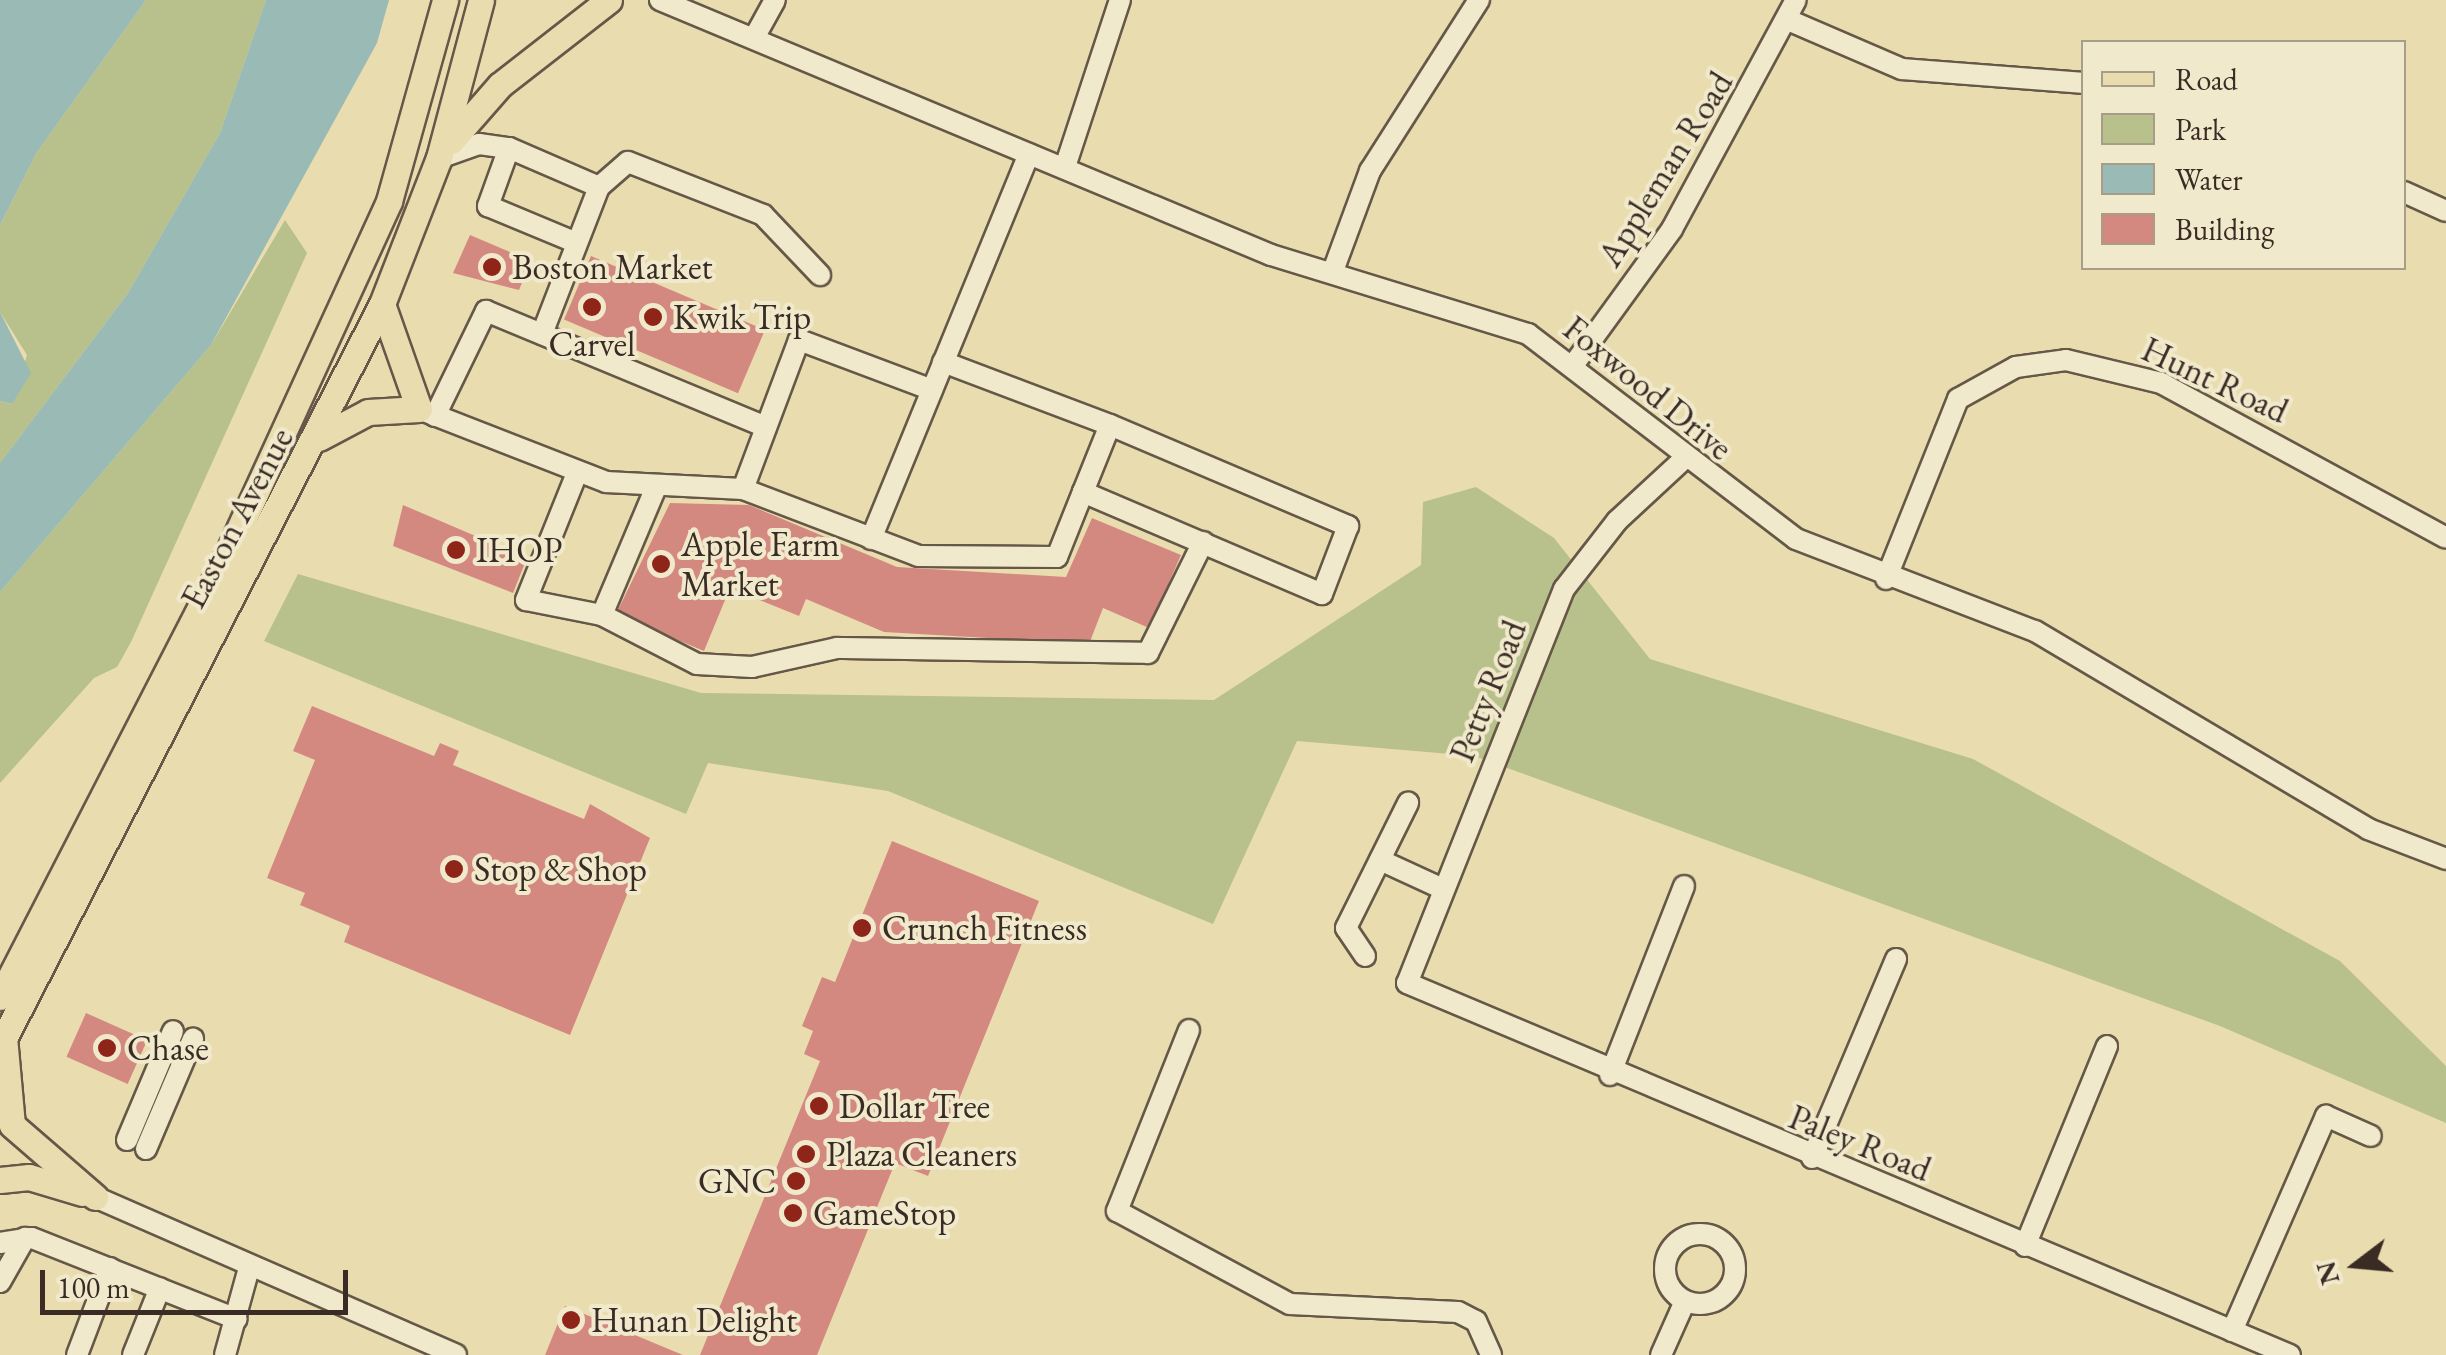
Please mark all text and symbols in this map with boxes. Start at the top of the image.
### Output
legend [2081,40,2406,270]
text: Road [2175,60,2238,99]
street label: Appleman Road [1588,64,1742,274]
text: Park [2175,110,2226,149]
text: Water [2175,160,2243,199]
text: Building [2175,210,2274,249]
place label: Boston Market [512,246,713,288]
marker: Boston Market [481,256,503,278]
marker: Carvel [581,296,603,318]
place label: Kwik Trip [673,296,811,338]
marker: Kwik Trip [642,306,664,328]
street label: Foxwood Drive [1555,307,1741,469]
place label: Carvel [548,323,636,365]
street label: Hunt Road [2135,328,2295,432]
street label: Easton Avenue [172,421,302,615]
place label: Apple Farm Market [681,523,840,605]
place label: IHOP [476,529,562,571]
marker: IHOP [445,539,467,561]
marker: Apple Farm Market [650,553,672,575]
street label: Petty Road [1441,614,1535,768]
place label: Stop & Shop [474,848,647,890]
marker: Stop & Shop [443,858,465,880]
place label: Crunch Fitness [882,907,1087,949]
marker: Crunch Fitness [851,917,873,939]
place label: Chase [127,1027,209,1069]
marker: Chase [96,1037,118,1059]
place label: Dollar Tree [839,1085,990,1127]
marker: Dollar Tree [808,1095,830,1117]
street label: Paley Road [1783,1096,1937,1190]
place label: Plaza Cleaners [826,1133,1017,1175]
marker: Plaza Cleaners [795,1143,817,1165]
place label: GNC [698,1160,776,1202]
marker: GNC [785,1170,807,1192]
place label: GameStop [813,1192,956,1234]
marker: GameStop [782,1202,804,1224]
north arrow [2306,1215,2406,1315]
scale bar [45,1250,352,1312]
text: N [2307,1257,2348,1289]
text: 100 m [57,1268,130,1307]
place label: Hunan Delight [591,1299,797,1341]
marker: Hunan Delight [560,1309,582,1331]

